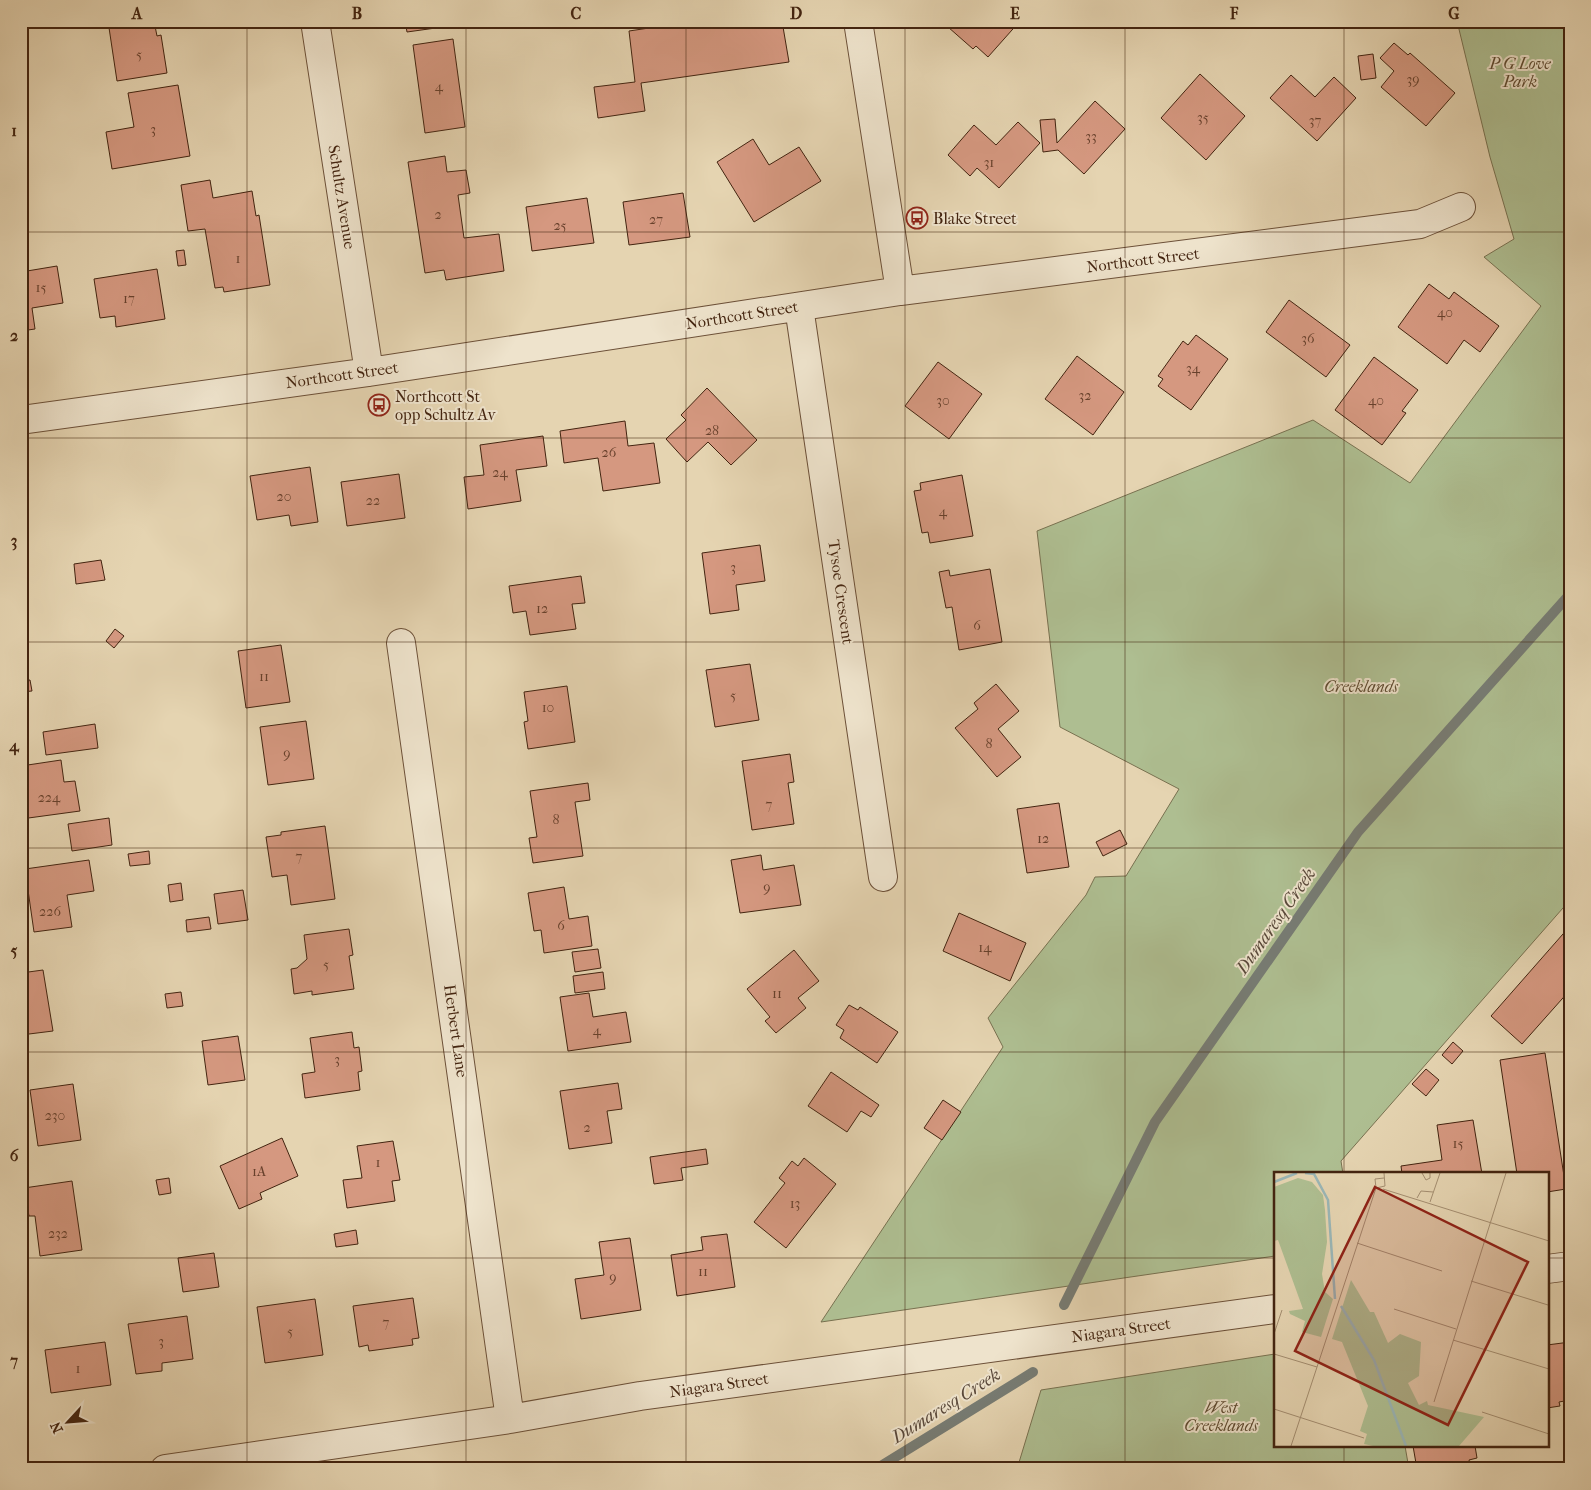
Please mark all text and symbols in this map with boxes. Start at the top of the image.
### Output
text: A [131,4,143,23]
text: B [352,4,362,23]
text: C [571,4,582,23]
text: D [790,4,802,23]
text: E [1010,4,1020,23]
text: F [1229,4,1239,23]
text: G [1448,4,1460,23]
house number: 5 [136,46,142,63]
park label: P G Love Park [1488,54,1551,91]
house number: 39 [1406,71,1420,88]
house number: 4 [435,78,444,95]
house number: 35 [1197,109,1209,126]
house number: 37 [1309,112,1321,129]
text: 1 [11,121,17,140]
house number: 3 [150,121,156,138]
house number: 33 [1085,128,1097,145]
street label: Schultz Avenue [324,144,360,251]
house number: 31 [984,154,994,171]
house number: 2 [434,206,442,223]
bus stop icon: Blake Street [905,206,929,230]
place label: Blake Street [933,209,1017,228]
house number: 27 [649,211,663,228]
house number: 25 [553,217,567,234]
street label: Northcott Street [1085,244,1201,276]
house number: 1 [236,250,241,267]
house number: 15 [36,279,47,296]
house number: 17 [123,290,135,307]
street label: Northcott Street [684,297,800,333]
house number: 40 [1437,304,1453,321]
text: 2 [10,326,18,345]
house number: 36 [1301,330,1315,347]
street label: Northcott Street [284,358,400,392]
house number: 34 [1186,360,1201,377]
place label: Northcott St opp Schultz Av [395,387,497,424]
house number: 32 [1079,387,1091,404]
house number: 30 [936,392,950,409]
house number: 40 [1368,392,1384,409]
bus stop icon: Northcott St opp Schultz Av [367,393,391,417]
house number: 28 [705,422,719,439]
house number: 26 [602,444,617,461]
house number: 24 [492,464,508,481]
house number: 20 [277,488,291,505]
house number: 22 [366,492,380,509]
house number: 4 [939,503,948,520]
text: 3 [11,531,17,551]
street label: Tysoe Crescent [824,538,858,646]
house number: 3 [730,559,736,576]
house number: 12 [536,600,548,617]
house number: 6 [973,617,981,634]
house number: 11 [259,668,269,685]
park label: Creeklands [1324,677,1399,696]
house number: 5 [730,687,736,704]
house number: 10 [542,699,554,716]
house number: 8 [985,735,993,752]
text: 4 [8,736,20,756]
house number: 9 [283,745,291,762]
house number: 224 [38,789,61,806]
house number: 7 [766,796,773,813]
house number: 8 [552,811,560,828]
house number: 12 [1037,830,1049,847]
house number: 7 [296,848,303,865]
water label: Dumaresq Creek [1231,864,1320,979]
house number: 9 [763,879,771,896]
house number: 226 [39,903,61,920]
house number: 6 [557,917,565,934]
house number: 14 [978,939,992,956]
text: 5 [11,941,18,960]
house number: 5 [323,956,329,973]
street label: Herbert Lane [440,983,472,1079]
house number: 11 [772,985,782,1002]
house number: 4 [593,1022,602,1039]
house number: 3 [334,1051,340,1068]
house number: 230 [45,1107,65,1124]
house number: 2 [583,1119,591,1136]
house number: 15 [1453,1135,1464,1152]
text: 6 [10,1146,19,1165]
house number: 1 [376,1154,381,1171]
house number: 1A [252,1163,267,1180]
inset map [1274,1172,1548,1448]
house number: 13 [790,1195,800,1212]
house number: 232 [48,1225,68,1242]
house number: 11 [698,1263,708,1280]
house number: 9 [609,1269,617,1286]
house number: 7 [383,1314,390,1331]
street label: Niagara Street [1070,1314,1172,1346]
house number: 5 [287,1323,293,1340]
house number: 3 [158,1333,164,1350]
text: 7 [9,1351,18,1370]
house number: 1 [76,1360,81,1377]
water label: Dumaresq Creek [887,1364,1004,1448]
street label: Niagara Street [668,1369,770,1401]
north arrow [42,1398,92,1448]
park label: West Creeklands [1184,1398,1259,1435]
text: N [47,1419,67,1436]

